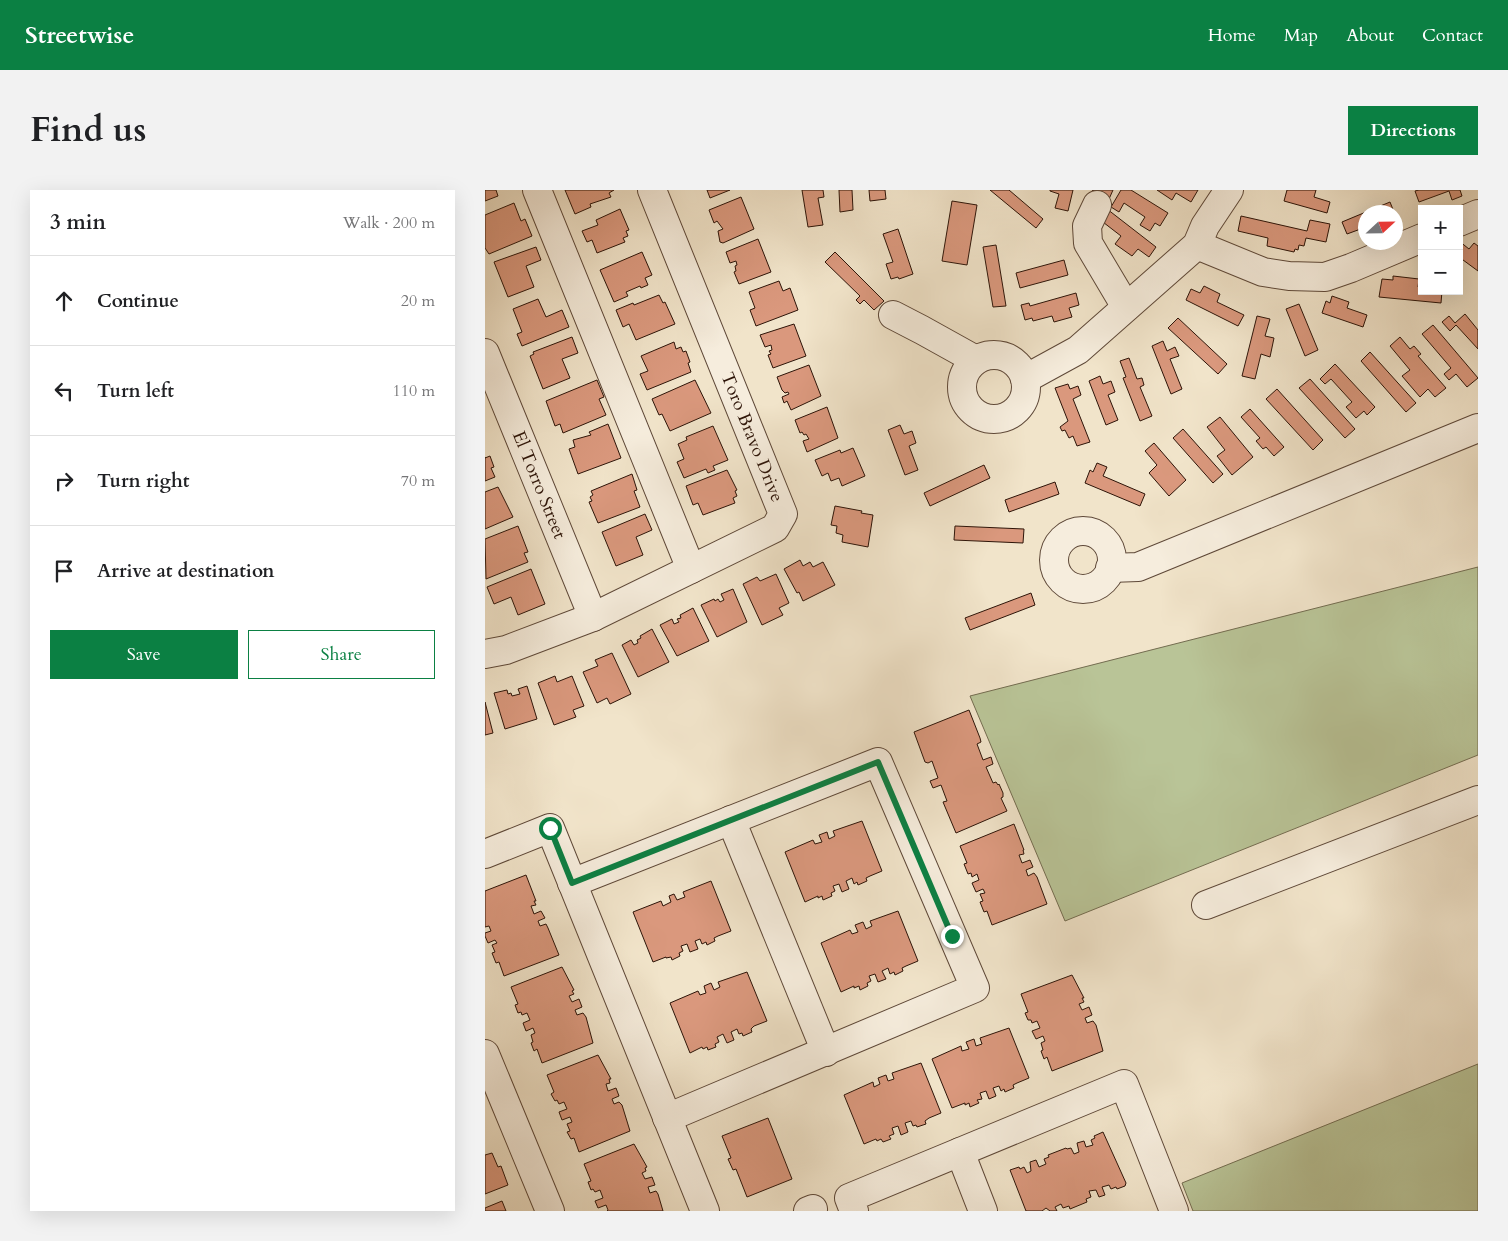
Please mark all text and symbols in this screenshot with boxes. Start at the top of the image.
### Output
text: Streetwise [25,19,134,52]
text: Home [1208,23,1256,48]
text: Map [1284,23,1318,48]
text: About [1346,23,1394,48]
text: Contact [1422,23,1483,48]
text: Find us [30,106,146,154]
button: Directions [1348,106,1478,155]
north arrow [1358,205,1403,250]
map controls [1418,205,1463,295]
button: + [1418,205,1463,250]
text: 3 min [50,208,106,237]
text: Walk · 200 m [343,212,435,234]
button: − [1418,250,1463,295]
icon: ahead [50,287,78,315]
text: Continue [97,288,179,314]
text: 20 m [401,290,435,312]
street label: Toro Bravo Drive [715,368,789,506]
icon: left [50,377,78,405]
text: Turn left [97,378,174,404]
text: 110 m [393,380,435,402]
street label: El Torro Street [506,427,572,543]
icon: right [50,467,78,495]
text: Turn right [97,468,189,494]
text: 70 m [401,470,435,492]
icon: arrive [50,557,78,585]
text: Arrive at destination [97,558,274,584]
button: Save [50,630,238,679]
button: Share [248,630,435,679]
route start [539,817,562,840]
route end [941,925,964,948]

